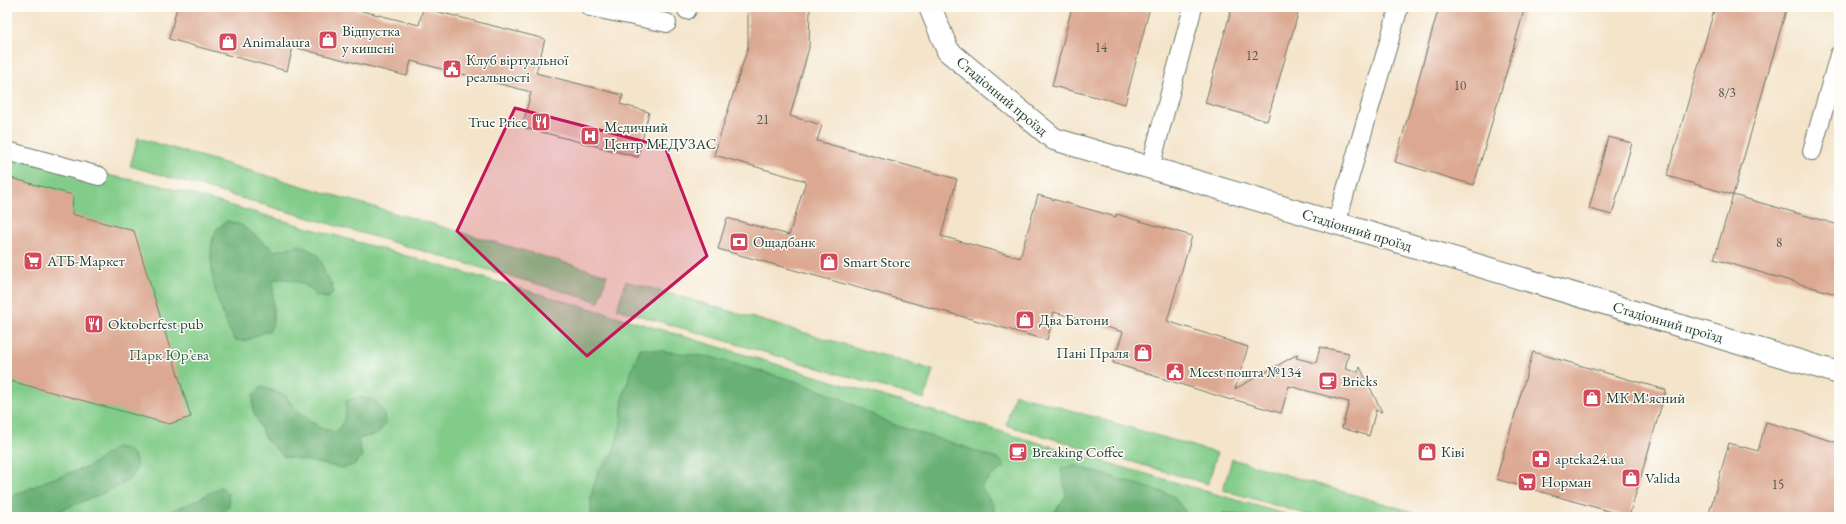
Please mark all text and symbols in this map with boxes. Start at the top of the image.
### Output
place label: Відпустка у кишені [342,21,400,57]
shop icon: Відпустка у кишені [317,29,339,51]
shop icon: Animalaura [217,31,239,53]
place label: Animalaura [241,32,310,51]
house number: 14 [1095,39,1108,56]
house number: 12 [1246,47,1259,64]
place label: Клуб віртуальної реальності [466,50,568,86]
street label: Стадіонний проїзд [953,52,1052,140]
public building icon: Клуб віртуальної реальності [441,58,463,80]
house number: 10 [1454,77,1466,94]
house number: 8/3 [1718,84,1736,101]
restaurant icon: True Price [530,111,552,133]
house number: 21 [757,111,769,128]
place label: True Price [468,112,527,131]
place label: Медичний Центр МЕДУЗАС [604,117,716,153]
hospital icon: Медичний Центр МЕДУЗАС [579,125,601,147]
street label: Стадіонний проїзд [1300,204,1415,255]
bank icon: Ощадбанк [728,231,750,253]
place label: Ощадбанк [753,232,815,251]
house number: 8 [1776,234,1782,251]
supermarket icon: АТБ-Маркет [22,250,44,272]
place label: АТБ-Маркет [46,251,125,270]
shop icon: Smart Store [818,251,840,273]
place label: Smart Store [843,252,910,271]
street label: Стадіонний проїзд [1611,297,1726,346]
shop icon: Два Батони [1014,309,1036,331]
place label: Два Батони [1039,310,1109,329]
restaurant icon: Oktoberfest pub [83,313,105,335]
place label: Oktoberfest pub [108,314,204,333]
shop icon: Пані Праля [1132,342,1154,364]
place label: Пані Праля [1056,343,1129,362]
park label: Парк Юр’єва [129,345,209,364]
public building icon: Meest пошта №134 [1164,361,1186,383]
place label: Meest пошта №134 [1189,362,1302,381]
cafe icon: Bricks [1317,370,1339,392]
place label: Bricks [1342,371,1378,390]
shop icon: МК М'ясний [1581,387,1603,409]
place label: МК М'ясний [1606,388,1685,407]
cafe icon: Breaking Coffee [1007,441,1029,463]
shop icon: Ківі [1416,441,1438,463]
place label: Breaking Coffee [1032,442,1124,461]
place label: Ківі [1441,442,1465,461]
pharmacy icon: apteka24.ua [1530,448,1552,470]
place label: apteka24.ua [1555,449,1624,468]
shop icon: Valida [1620,467,1642,489]
place label: Valida [1645,468,1680,487]
supermarket icon: Норман [1516,471,1538,493]
place label: Норман [1541,472,1592,491]
house number: 15 [1772,476,1784,493]

